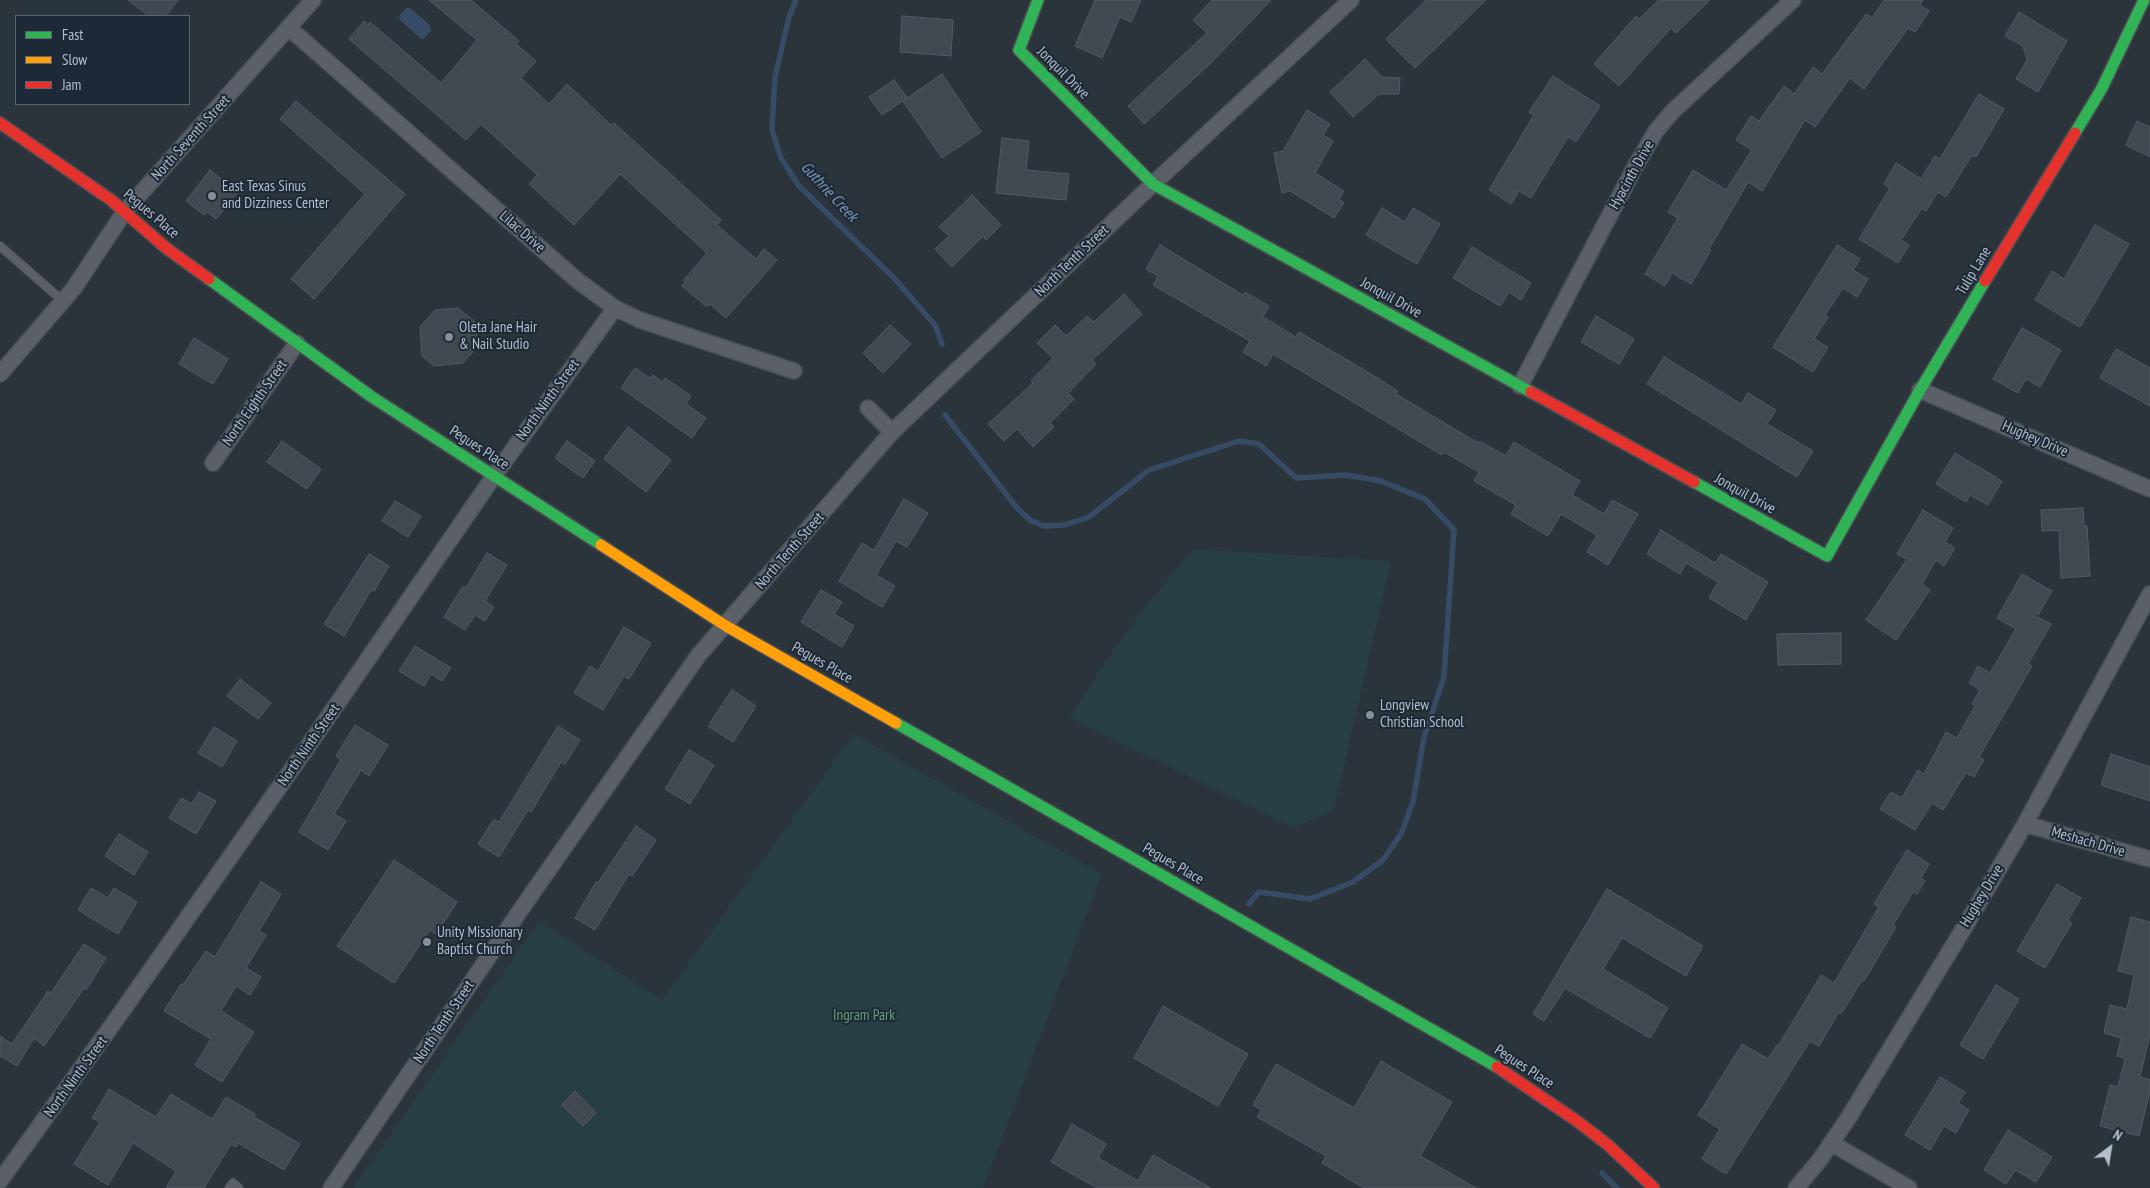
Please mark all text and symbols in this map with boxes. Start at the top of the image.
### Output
legend [15,15,190,105]
text: Fast [62,25,83,44]
street label: Jonquil Drive [1033,43,1093,103]
text: Slow [62,50,87,69]
text: Jam [62,75,81,94]
street label: North Seventh Street [148,92,234,184]
street label: Hyacinth Drive [1606,137,1658,213]
water label: Guthrie Creek [796,158,862,226]
place label: East Texas Sinus and Dizziness Center [222,178,329,213]
street label: Pegues Place [119,185,183,243]
marker: East Texas Sinus and Dizziness Center [206,190,218,202]
street label: Lilac Drive [495,207,549,257]
street label: North Tenth Street [1031,221,1113,301]
street label: Tulip Lane [1953,244,1995,298]
street label: Jonquil Drive [1357,274,1425,322]
place label: Oleta Jane Hair & Nail Studio [459,319,537,354]
marker: Oleta Jane Hair & Nail Studio [443,331,455,343]
street label: North Ninth Street [513,356,583,444]
street label: North Eighth Street [219,357,291,449]
street label: Hughey Drive [1999,417,2071,461]
street label: Pegues Place [446,422,512,474]
street label: Jonquil Drive [1711,470,1779,518]
street label: North Tenth Street [752,509,828,593]
street label: Pegues Place [788,638,856,688]
place label: Longview Christian School [1380,697,1464,732]
street label: North Ninth Street [274,701,344,789]
marker: Longview Christian School [1364,709,1376,721]
street label: Meshach Drive [2049,823,2127,861]
street label: Pegues Place [1139,839,1207,889]
street label: Hughey Drive [1956,862,2008,930]
place label: Unity Missionary Baptist Church [437,924,523,959]
marker: Unity Missionary Baptist Church [421,936,433,948]
street label: North Tenth Street [410,977,478,1067]
park label: Ingram Park [833,1007,895,1025]
street label: North Ninth Street [41,1033,111,1121]
street label: Pegues Place [1491,1041,1557,1093]
north arrow [2085,1123,2135,1173]
text: N [2110,1125,2126,1145]

